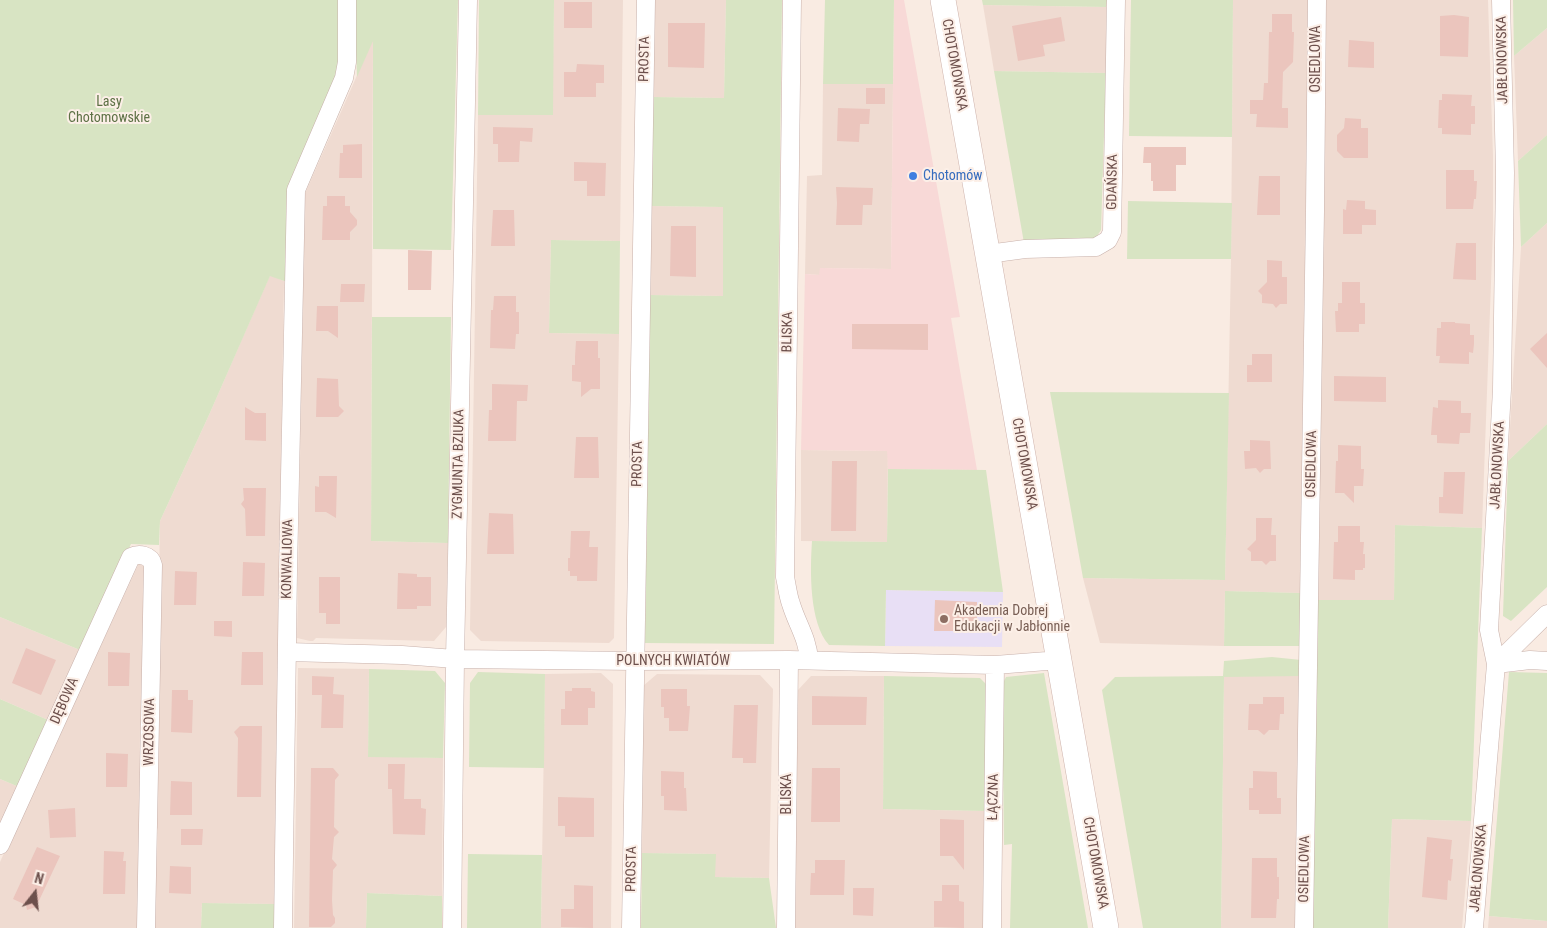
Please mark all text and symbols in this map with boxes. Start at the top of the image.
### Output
street label: JABŁONOWSKA [1494,16,1512,104]
street label: CHOTOMOWSKA [938,18,970,112]
street label: OSIEDLOWA [1308,25,1324,93]
street label: PROSTA [636,36,654,82]
park label: Lasy Chotomowskie [68,94,150,126]
street label: GDAŃSKA [1104,154,1122,210]
place label: Chotomów [923,168,982,184]
marker: Chotomów [907,170,919,182]
street label: BLISKA [779,311,797,353]
street label: ZYGMUNTA BZIUKA [450,409,468,519]
street label: CHOTOMOWSKA [1008,417,1040,511]
street label: JABŁONOWSKA [1487,421,1509,509]
street label: OSIEDLOWA [1303,430,1321,498]
street label: PROSTA [629,441,647,487]
street label: KONWALIOWA [279,519,297,599]
place label: Akademia Dobrej Edukacji w Jabłonnie [954,603,1070,636]
marker: Akademia Dobrej Edukacji w Jabłonnie [938,613,950,625]
street label: POLNYCH KWIATÓW [616,653,730,669]
street label: DĘBOWA [47,675,83,727]
street label: WRZOSOWA [141,698,159,766]
street label: ŁĄCZNA [985,773,1003,821]
street label: BLISKA [779,774,795,814]
street label: CHOTOMOWSKA [1079,816,1111,910]
street label: JABŁONOWSKA [1467,823,1491,913]
street label: OSIEDLOWA [1296,835,1314,903]
street label: PROSTA [623,846,641,892]
north arrow [10,868,60,918]
text: N [33,870,45,887]

